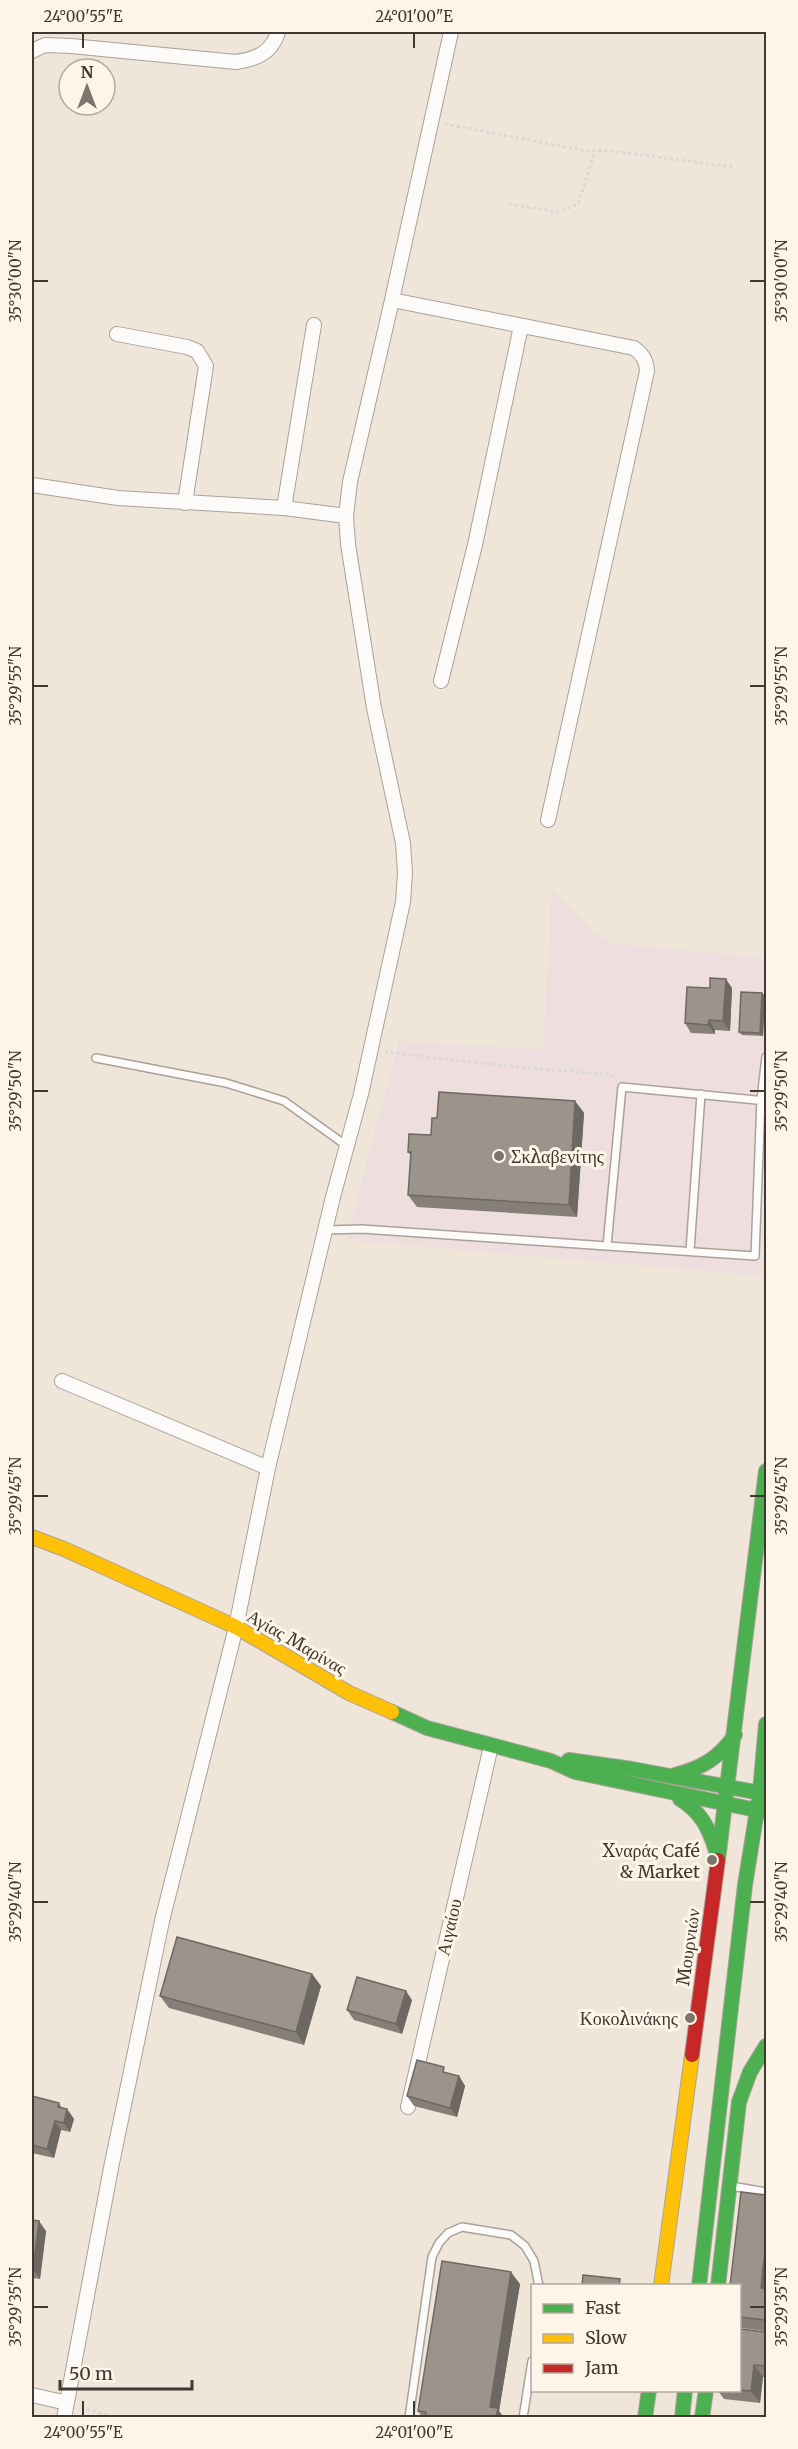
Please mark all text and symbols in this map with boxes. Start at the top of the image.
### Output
text: 24°00'55"E [44,7,123,26]
text: 24°01'00"E [375,7,453,26]
north arrow [57,57,117,117]
text: N [81,62,94,82]
text: 35°30'00"N [6,239,25,322]
text: 35°30'00"N [772,239,791,322]
text: 35°29'55"N [6,646,25,726]
text: 35°29'55"N [772,646,791,726]
text: 35°29'50"N [6,1050,25,1132]
text: 35°29'50"N [772,1050,791,1132]
place label: Σκλαβενίτης [511,1145,604,1168]
marker: Σκλαβενίτης [492,1149,506,1163]
text: 35°29'45"N [6,1456,25,1535]
text: 35°29'45"N [772,1456,791,1535]
street label: Αγίας Μαρίνας [243,1604,351,1680]
place label: Χναράς Café & Market [602,1839,700,1883]
marker: Χναράς Café & Market [705,1853,719,1867]
text: 35°29'40"N [6,1861,25,1942]
text: 35°29'40"N [772,1861,791,1942]
street label: Αιγαίου [431,1896,467,1958]
street label: Μουρνιών [671,1907,705,1987]
place label: Κοκολινάκης [580,2007,678,2030]
marker: Κοκολινάκης [683,2011,697,2025]
text: 35°29'35"N [6,2267,25,2347]
text: 35°29'35"N [772,2267,791,2347]
legend [531,2284,741,2392]
text: Fast [585,2296,621,2319]
text: Slow [585,2326,628,2349]
scale bar [60,2353,192,2391]
text: Jam [584,2356,619,2379]
text: 50 m [69,2362,113,2385]
text: 24°00'55"E [44,2423,123,2442]
text: 24°01'00"E [375,2423,453,2442]

